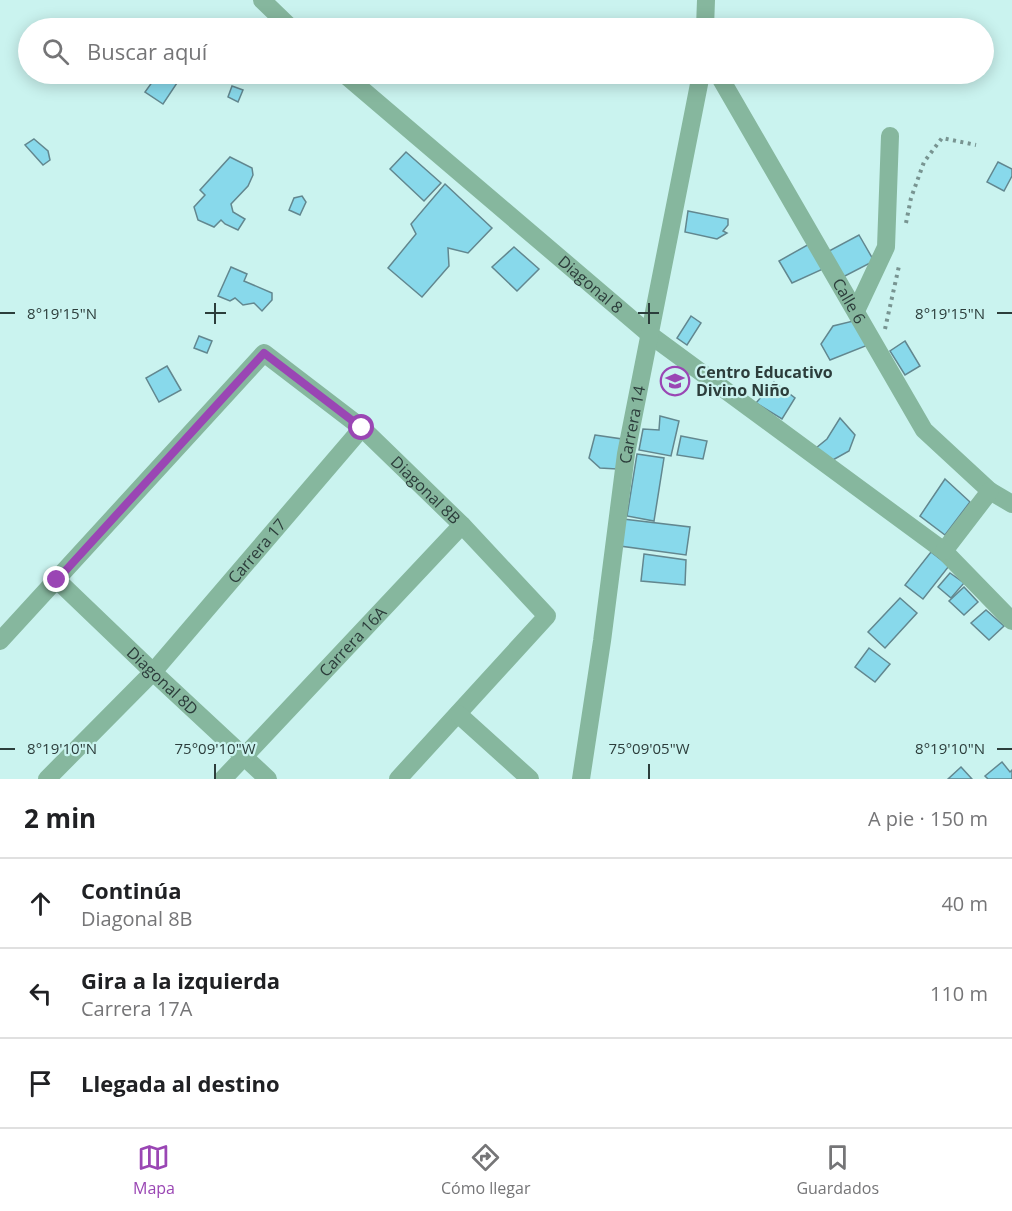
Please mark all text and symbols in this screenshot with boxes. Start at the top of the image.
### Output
search box [18,18,994,84]
icon: search [39,35,72,68]
text: Buscar aquí [87,36,207,66]
street label: Diagonal 8 [553,250,628,318]
street label: Calle 6 [827,274,871,328]
text: 8°19'15"N [27,303,97,323]
text: 8°19'15"N [915,303,985,323]
place label: Centro Educativo Divino Niño [696,361,833,401]
school or university icon: Centro Educativo Divino Niño [659,365,691,397]
street label: Carrera 14 [614,384,650,465]
route start [348,414,374,440]
street label: Diagonal 8B [386,451,466,529]
street label: Carrera 17 [223,514,291,588]
route end [43,566,69,592]
street label: Carrera 16A [314,601,392,681]
street label: Diagonal 8D [122,642,203,720]
text: 8°19'10"N [27,738,97,758]
text: 75°09'10"W [175,738,256,758]
text: 75°09'05"W [609,738,690,758]
text: 8°19'10"N [915,738,985,758]
text: 2 min [24,800,96,836]
text: A pie · 150 m [868,805,988,832]
text: Continúa [81,875,182,905]
icon: ahead [24,887,57,920]
text: 40 m [941,890,988,917]
text: Diagonal 8B [81,905,193,932]
text: Gira a la izquierda [81,965,280,995]
icon: left [24,977,57,1010]
text: 110 m [930,980,988,1007]
text: Carrera 17A [81,995,192,1022]
icon: arrive [24,1067,57,1100]
text: Llegada al destino [81,1068,280,1098]
tab: Mapa [133,1141,175,1199]
tab: Cómo llegar [441,1141,530,1199]
tab: Guardados [796,1141,879,1199]

